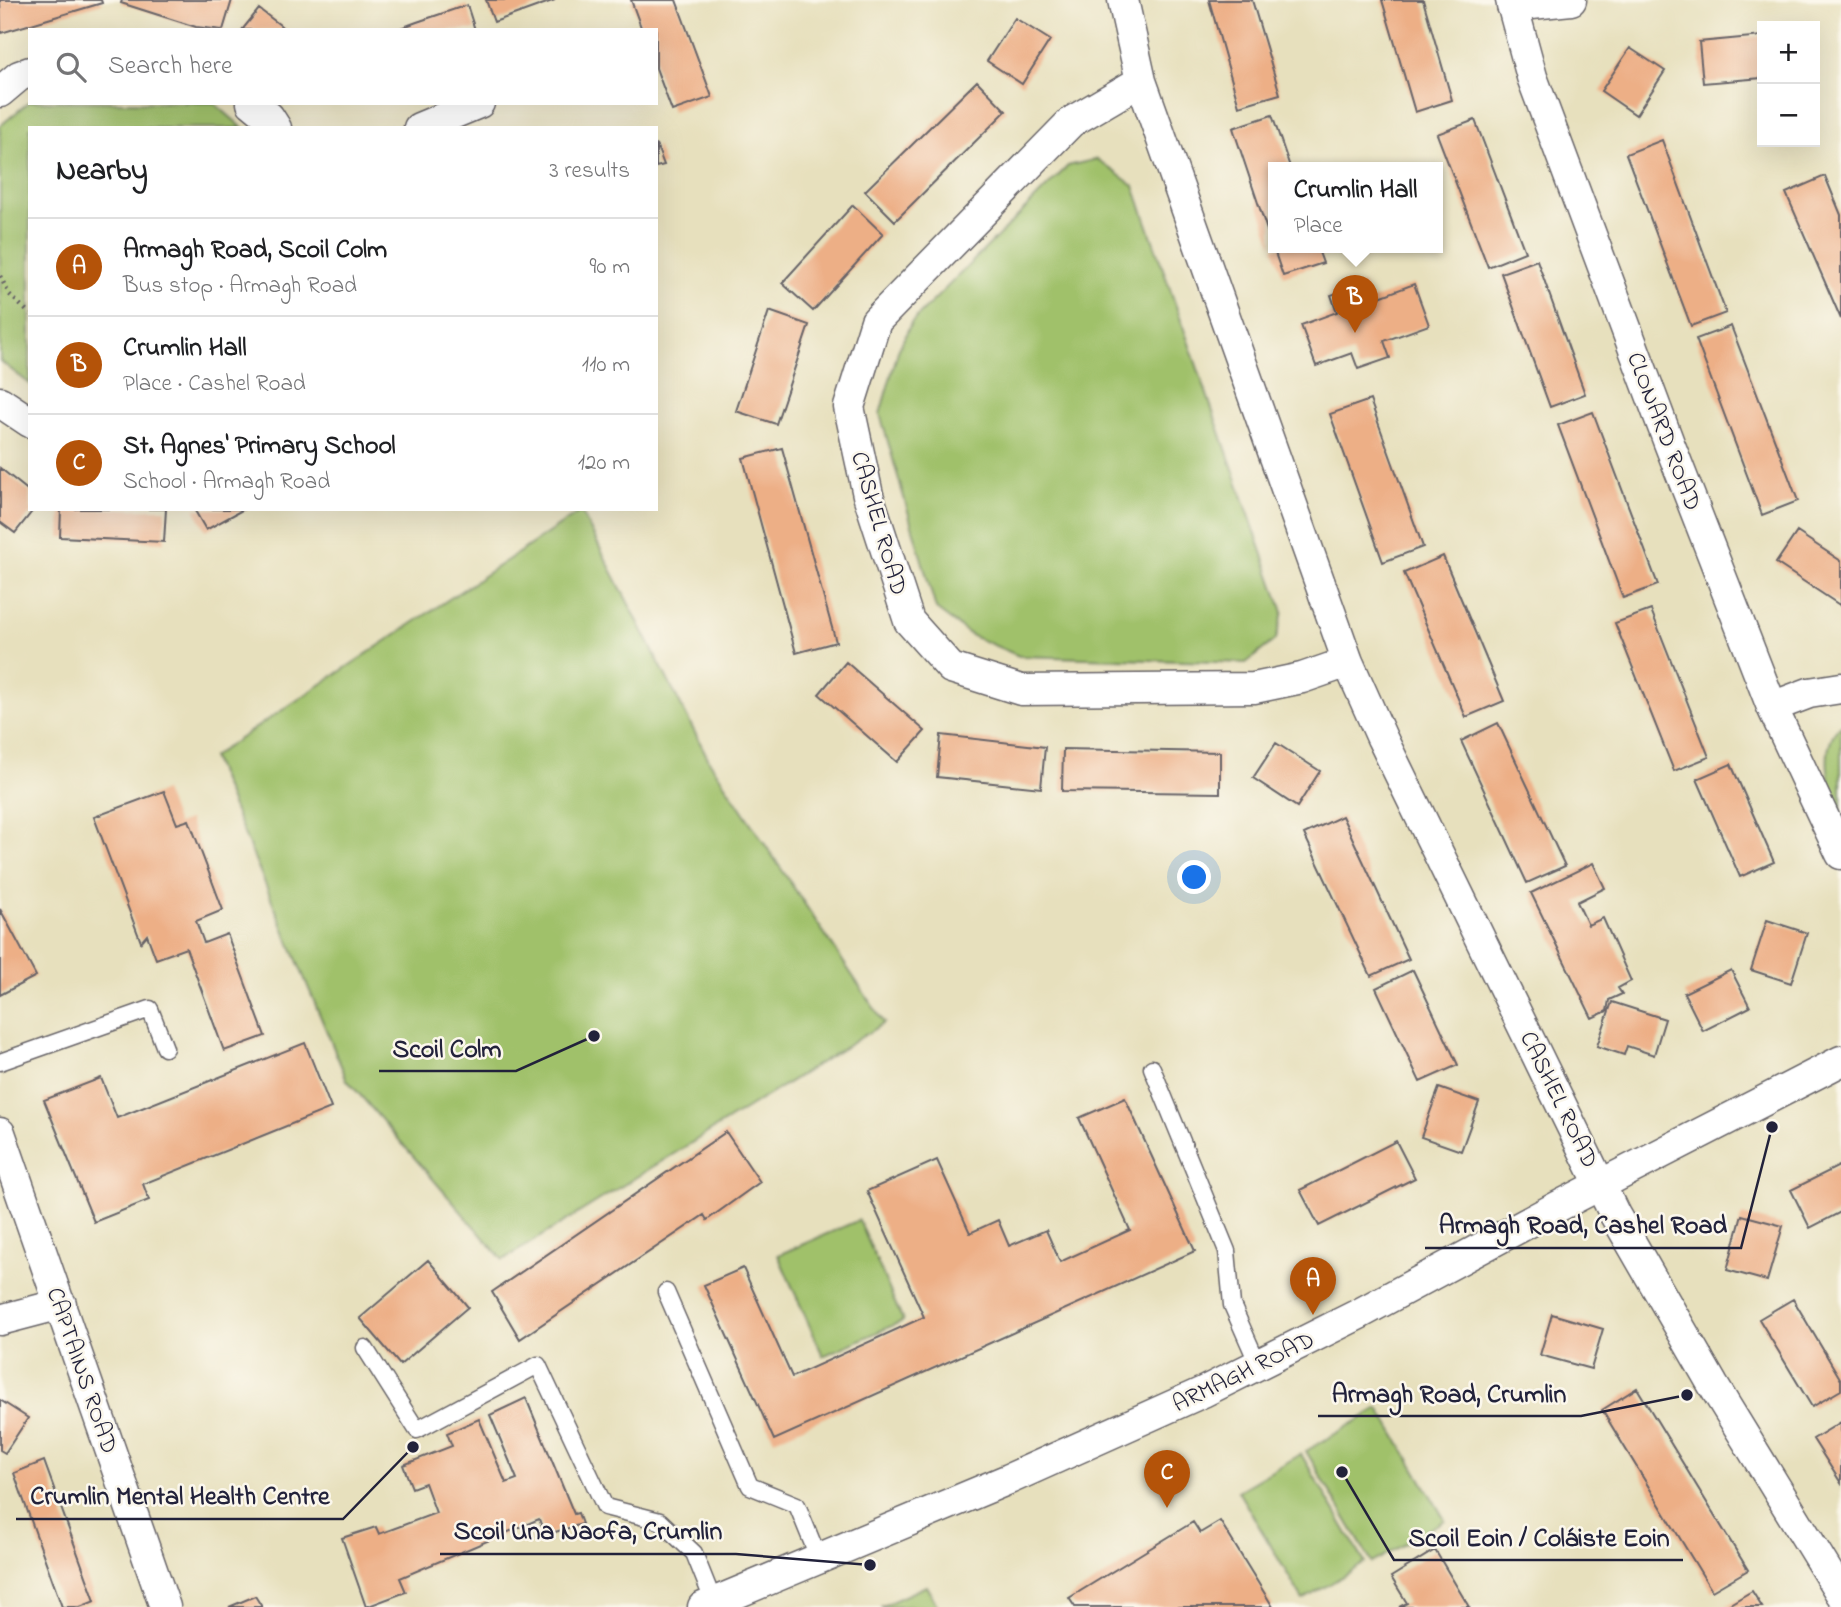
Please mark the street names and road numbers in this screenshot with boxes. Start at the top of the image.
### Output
street label: CLONARD ROAD [1616,347,1709,516]
street label: CASHEL ROAD [840,448,915,600]
street label: CASHEL ROAD [1509,1026,1606,1174]
street label: CAPTAINS ROAD [36,1283,125,1459]
street label: ARMAGH ROAD [1167,1324,1321,1423]

